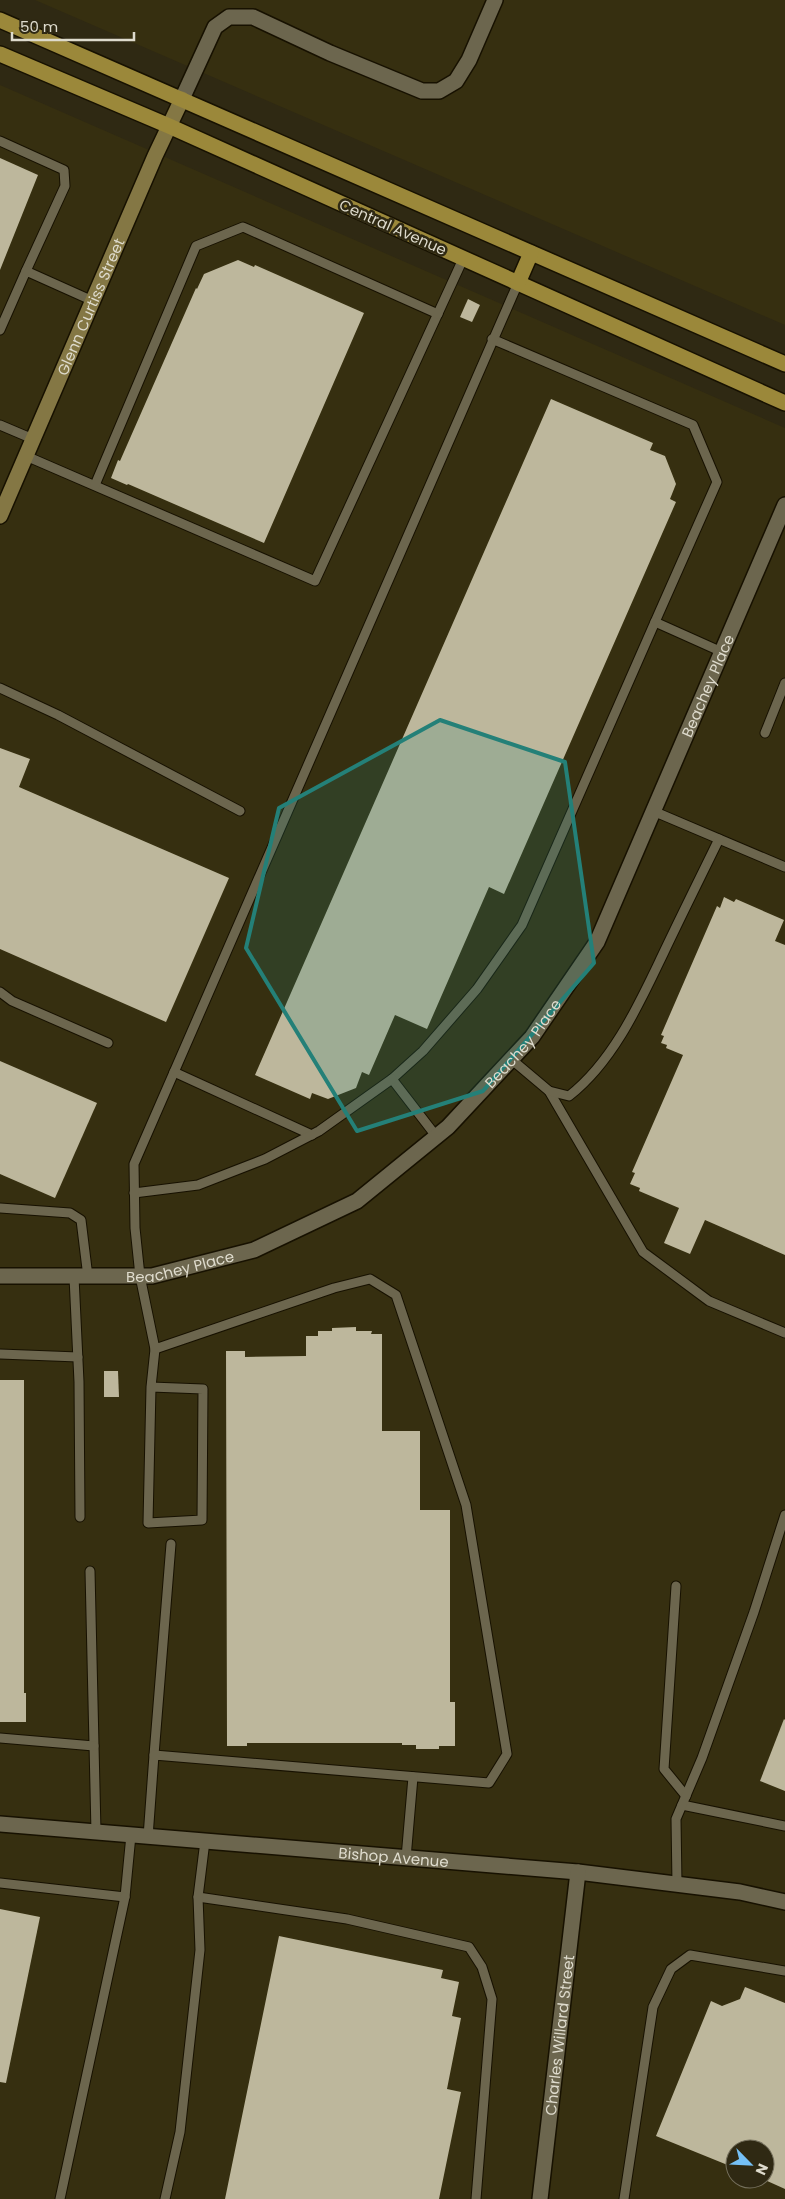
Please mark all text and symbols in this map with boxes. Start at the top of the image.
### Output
scale bar [12,10,135,42]
text: 50 m [20,16,58,37]
street label: Central Avenue [336,194,450,260]
street label: Glenn Curtiss Street [51,235,129,379]
street label: Beachey Place [676,631,739,740]
street label: Beachey Place [479,994,566,1092]
street label: Beachey Place [126,1245,236,1287]
street label: Bishop Avenue [338,1842,450,1872]
street label: Charles Willard Street [539,1954,579,2117]
north arrow [725,2139,775,2189]
text: N [751,2160,773,2178]

